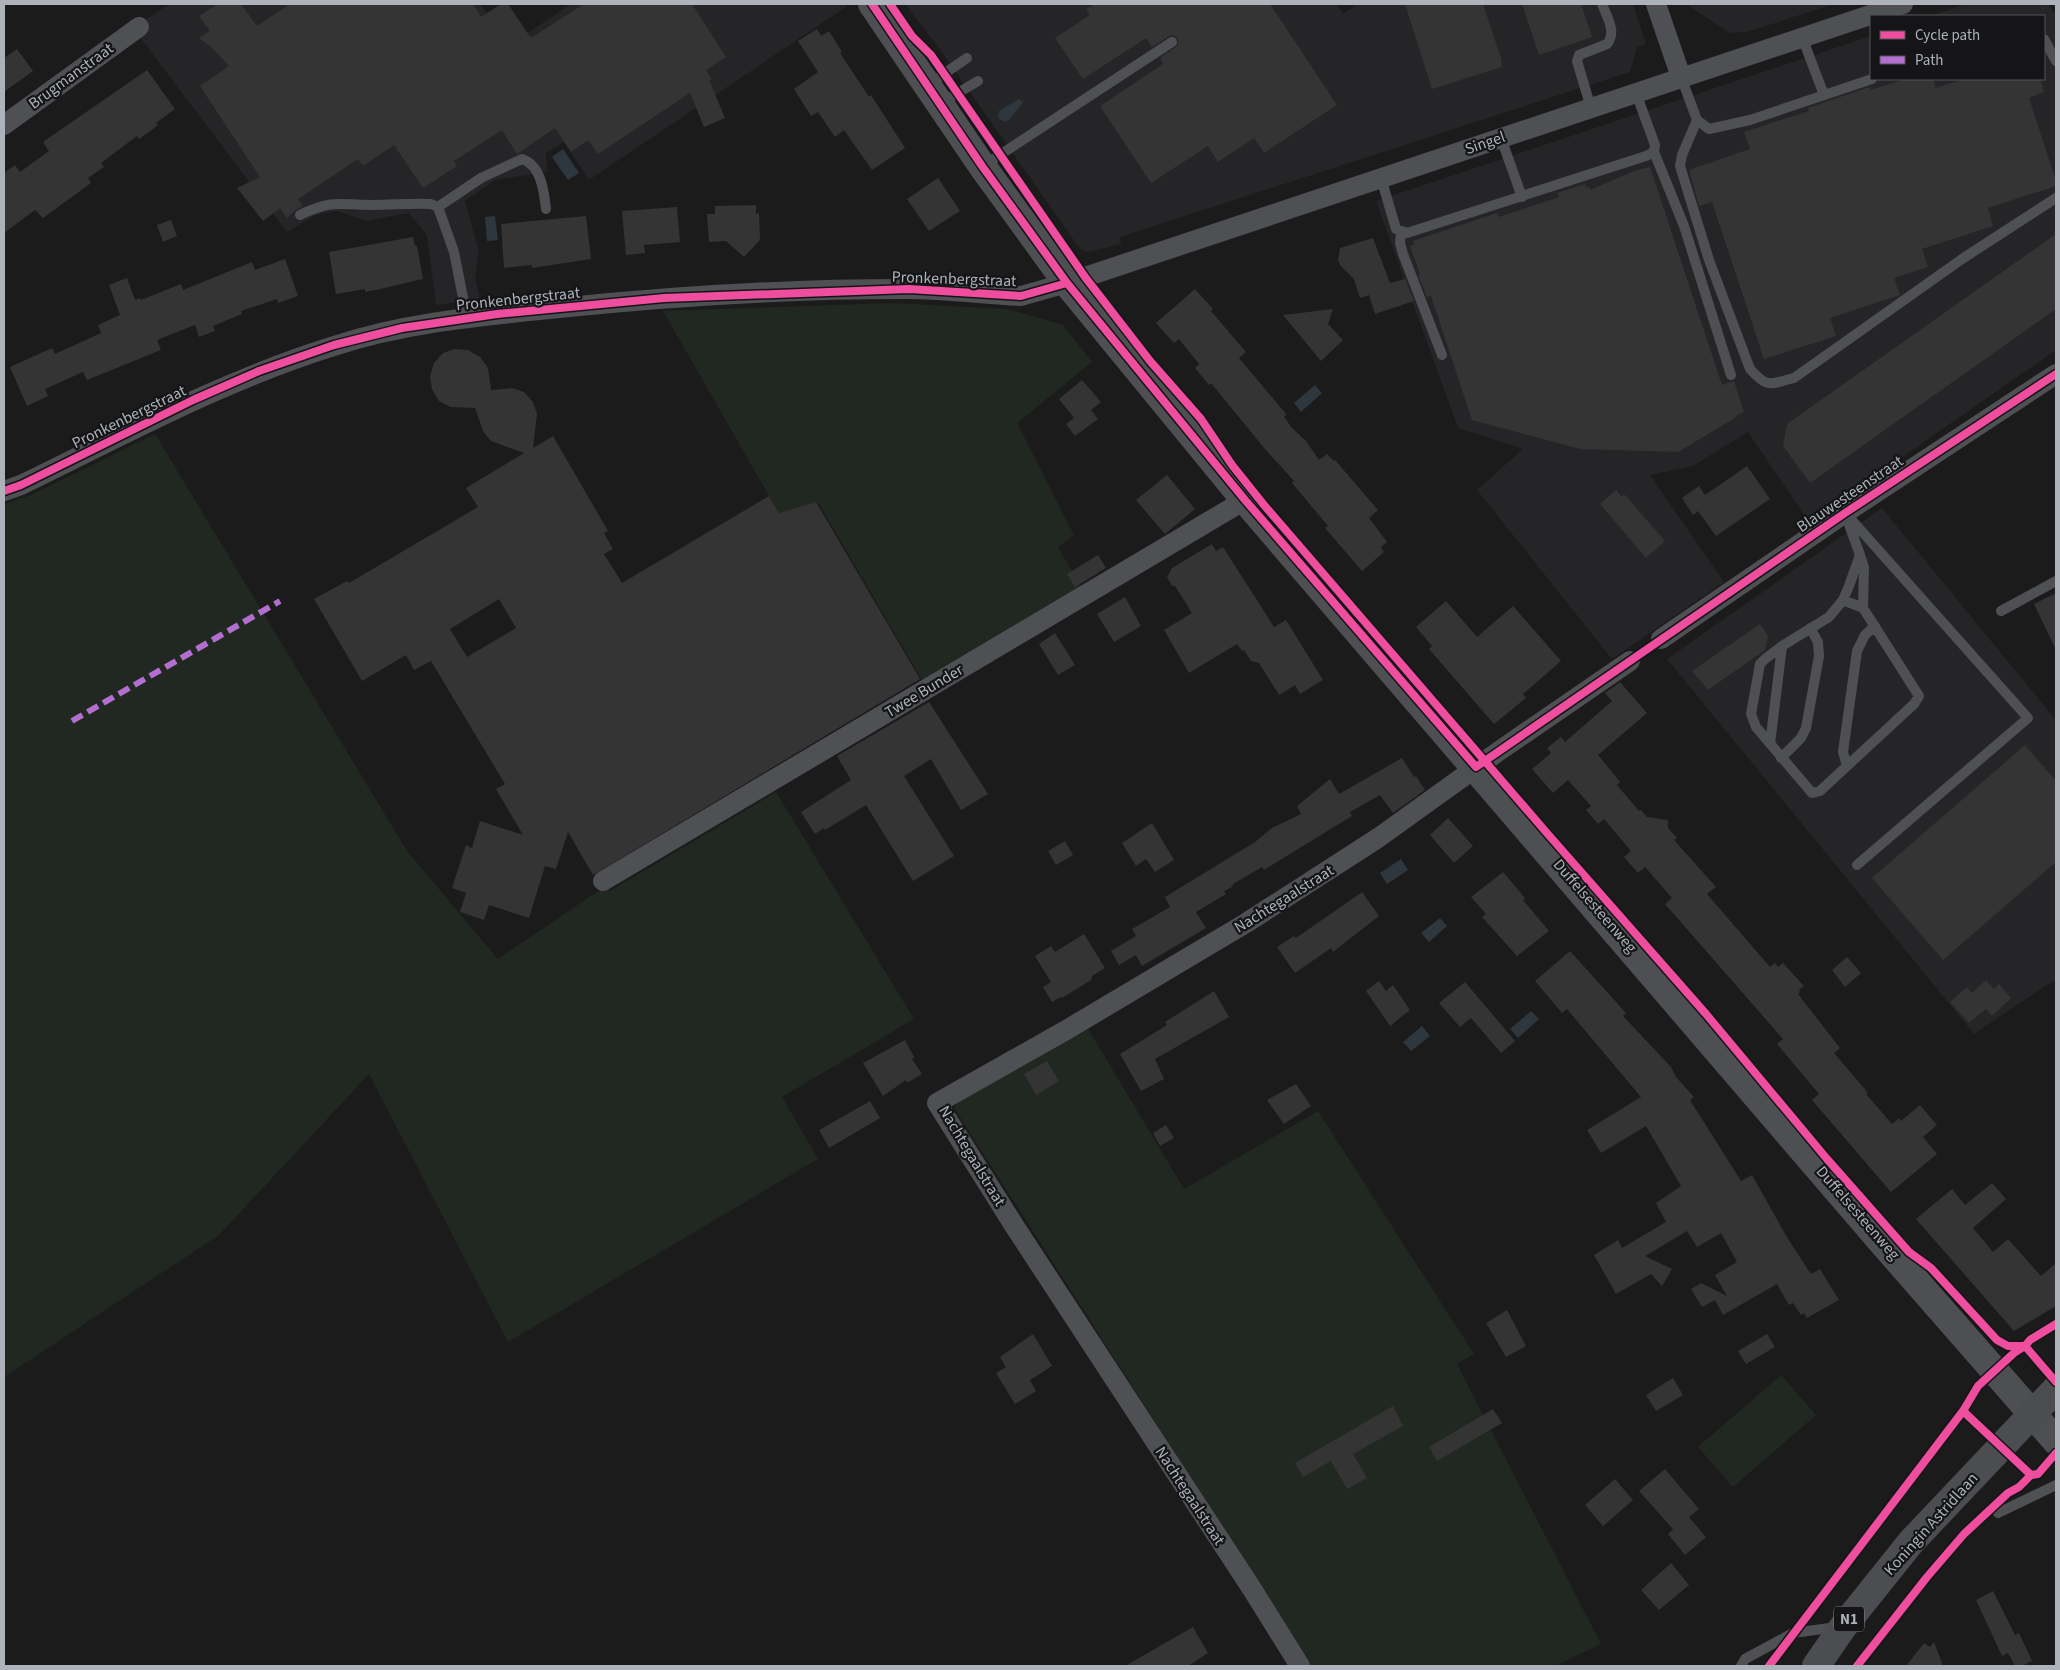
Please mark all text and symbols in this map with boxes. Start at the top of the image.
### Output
legend [1870,15,2045,80]
text: Cycle path [1915,25,1980,46]
street label: Brugmanstraat [24,37,118,114]
text: Path [1915,50,1943,71]
street label: Singel [1462,126,1508,160]
street label: Pronkenbergstraat [891,266,1017,292]
street label: Pronkenbergstraat [455,281,582,316]
street label: Pronkenbergstraat [68,380,190,454]
street label: Blauwesteenstraat [1792,450,1908,538]
street label: Twee Bunder [881,659,968,723]
street label: Duffelsesteenweg [1548,854,1642,958]
street label: Nachtegaalstraat [1230,859,1339,938]
street label: Nachtegaalstraat [933,1102,1011,1211]
street label: Duffelsesteenweg [1811,1161,1905,1265]
street label: Nachtegaalstraat [1150,1442,1231,1550]
street label: Koningin Astridlaan [1879,1468,1983,1580]
road number: N1 [1834,1606,1864,1632]

